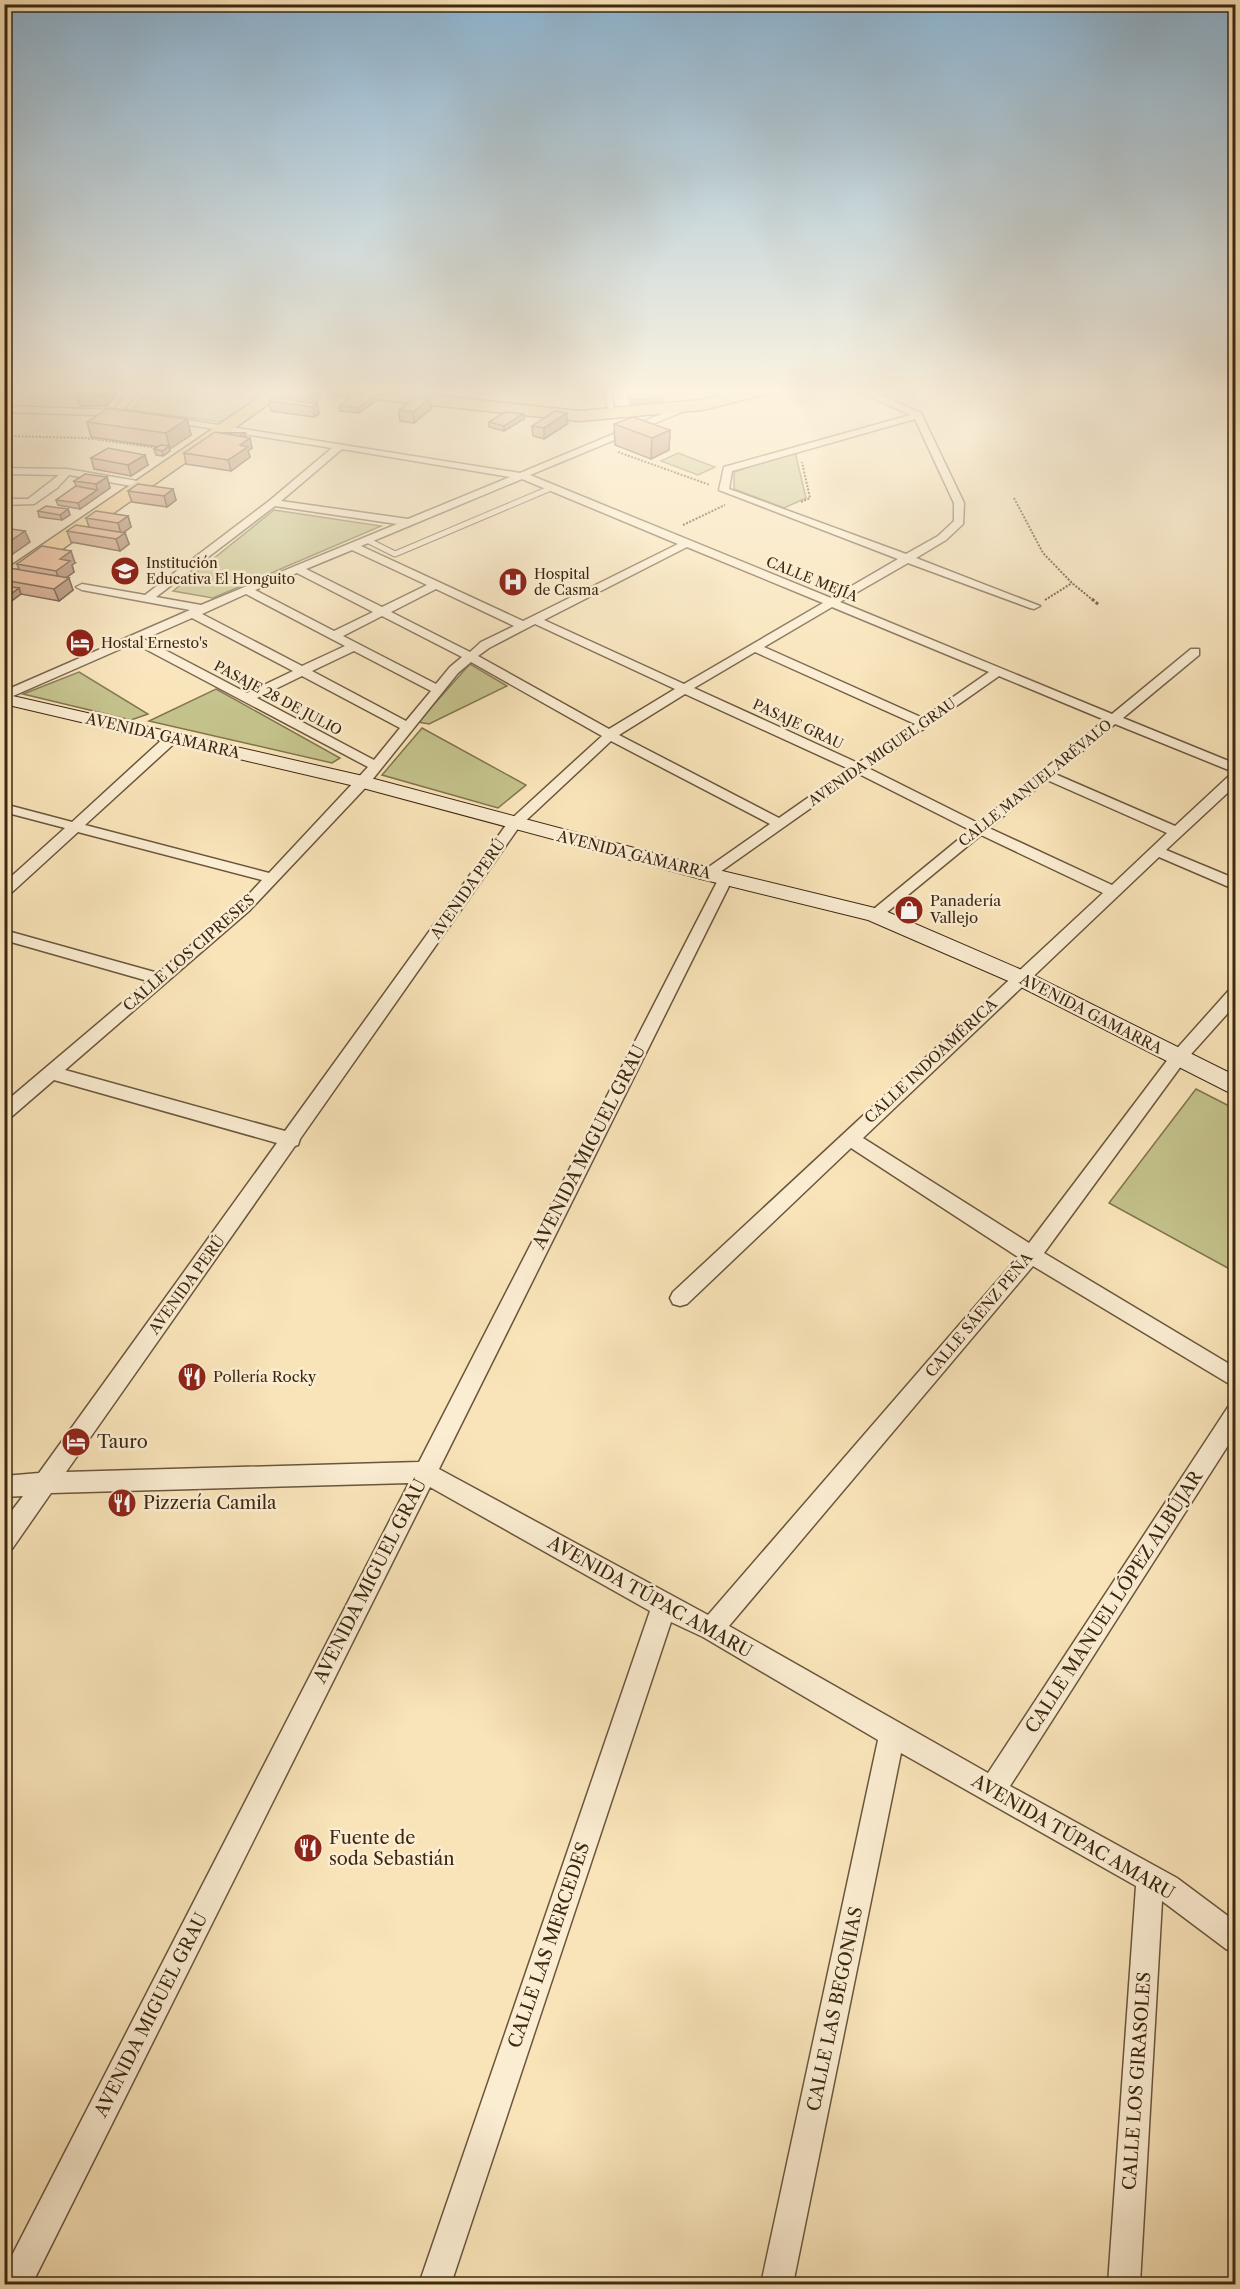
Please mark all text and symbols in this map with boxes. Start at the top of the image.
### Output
street label: CALLE MEJÍA [763,551,861,606]
place label: Institución Educativa El Honguito [146,554,295,588]
school or university icon: Institución Educativa El Honguito [109,555,141,587]
place label: Hospital de Casma [534,565,599,599]
hospital icon: Hospital de Casma [497,566,529,598]
hotel icon: Hostal Ernesto's [64,627,96,659]
place label: Hostal Ernesto's [101,634,208,652]
street label: PASAJE 28 DE JULIO [211,657,345,739]
street label: AVENIDA MIGUEL GRAU [804,694,959,810]
street label: PASAJE GRAU [750,695,846,753]
street label: AVENIDA GAMARRA [83,708,243,763]
street label: CALLE MANUEL ARÉVALO [955,716,1115,850]
street label: AVENIDA GAMARRA [554,826,714,883]
street label: AVENIDA PERÚ [425,835,509,943]
street label: CALLE LOS CIPRESES [119,890,259,1015]
place label: Panadería Vallejo [929,891,1001,927]
shop icon: Panadería Vallejo [893,894,925,926]
street label: AVENIDA GAMARRA [1016,969,1167,1058]
street label: CALLE INDOAMÉRICA [860,994,1002,1127]
street label: AVENIDA MIGUEL GRAU [527,1041,650,1254]
street label: AVENIDA PERÚ [144,1231,229,1339]
street label: CALLE SÁENZ PEÑA [921,1248,1037,1381]
restaurant icon: Pollería Rocky [176,1361,208,1393]
place label: Pollería Rocky [213,1367,317,1386]
hotel icon: Tauro [60,1426,92,1458]
place label: Tauro [97,1431,148,1453]
street label: CALLE MANUEL LÓPEZ ALBÚJAR [1020,1466,1208,1737]
street label: AVENIDA MIGUEL GRAU [308,1475,431,1688]
restaurant icon: Pizzería Camila [106,1487,138,1519]
place label: Pizzería Camila [143,1492,277,1514]
street label: AVENIDA TÚPAC AMARU [543,1530,757,1663]
street label: AVENIDA TÚPAC AMARU [967,1768,1179,1904]
place label: Fuente de soda Sebastián [329,1827,454,1870]
restaurant icon: Fuente de soda Sebastián [292,1832,324,1864]
street label: CALLE LAS MERCEDES [503,1839,595,2051]
street label: CALLE LAS BEGONIAS [803,1905,867,2113]
street label: AVENIDA MIGUEL GRAU [89,1909,212,2122]
street label: CALLE LOS GIRASOLES [1118,1971,1156,2191]

